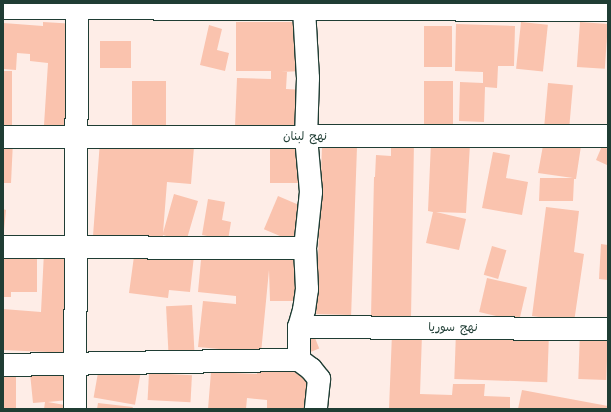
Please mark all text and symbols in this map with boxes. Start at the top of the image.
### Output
street label: نهج لبنان [283,130,327,144]
street label: نهج سوريا [428,321,478,335]

